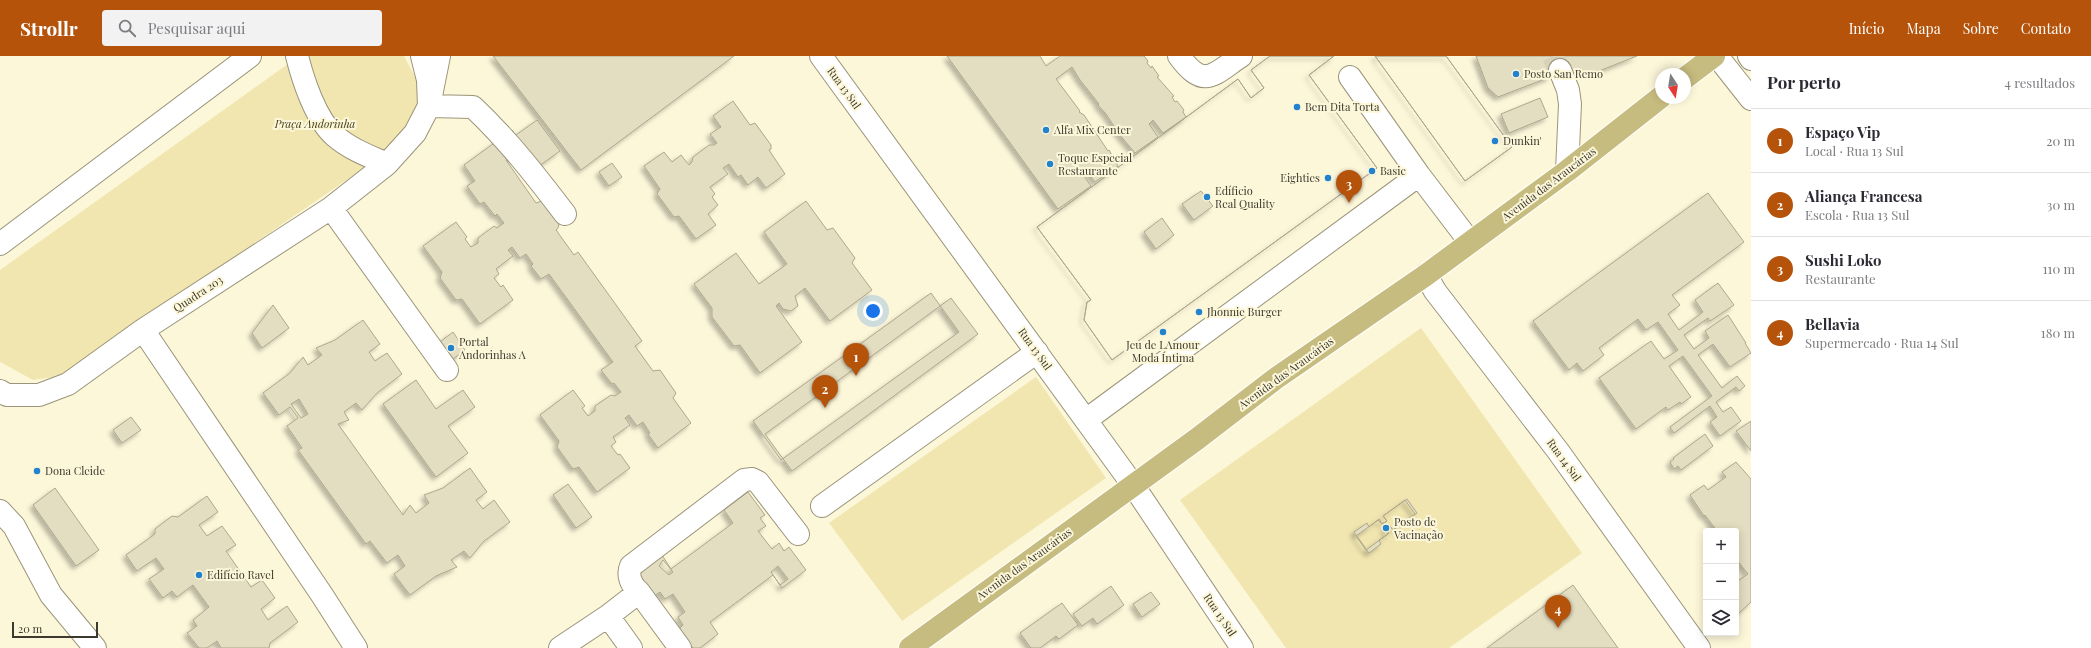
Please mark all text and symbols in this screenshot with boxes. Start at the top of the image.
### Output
search box [102,10,382,46]
text: Strollr [20,15,78,41]
icon: search [116,17,138,39]
text: Pesquisar aqui [148,18,246,38]
text: Início [1849,19,1884,38]
text: Mapa [1906,19,1941,38]
text: Sobre [1963,19,1999,38]
text: Contato [2021,19,2071,38]
street label: Rua 13 Sul [824,64,865,112]
place label: Posto San Remo [1524,66,1603,81]
north arrow [1655,68,1691,104]
marker: Posto San Remo [1511,69,1521,79]
text: Por perto [1767,71,1841,93]
text: 4 resultados [2005,74,2075,91]
place label: Bem Dita Torta [1305,99,1380,114]
marker: Bem Dita Torta [1292,102,1302,112]
park label: Praça Andorinha [274,116,356,131]
place label: Alfa Mix Center [1053,122,1131,137]
text: Espaço Vip [1805,122,1880,142]
marker: Alfa Mix Center [1041,125,1051,135]
text: 1 [1778,132,1782,149]
text: 20 m [2046,132,2075,149]
place label: Dunkin' [1503,133,1542,148]
marker: Dunkin' [1490,136,1500,146]
text: Local · Rua 13 Sul [1805,142,1904,159]
street label: Avenida das Araucárias [1498,143,1599,225]
place label: Toque Especial Restaurante [1058,150,1132,178]
marker: Toque Especial Restaurante [1045,159,1055,169]
place label: Basic [1380,163,1406,178]
marker: Basic [1367,166,1377,176]
place label: Eighties [1280,170,1320,185]
pin: 3 [1336,170,1362,203]
marker: Eighties [1323,173,1333,183]
place label: Edíficio Real Quality [1215,183,1275,211]
text: Aliança Francesa [1805,186,1923,206]
marker: Edíficio Real Quality [1202,192,1212,202]
text: 2 [1777,196,1783,213]
text: 30 m [2047,196,2075,213]
text: Escola · Rua 13 Sul [1805,206,1910,223]
text: Sushi Loko [1805,250,1882,270]
text: 3 [1777,260,1783,277]
text: 110 m [2043,260,2075,277]
text: Restaurante [1805,270,1876,287]
street label: Quadra 203 [170,272,225,315]
your location [863,301,883,321]
place label: Jhonnie Burger [1206,304,1282,319]
marker: Jhonnie Burger [1194,307,1204,317]
text: Bellavia [1805,314,1860,334]
text: 4 [1777,324,1783,341]
text: 180 m [2041,324,2075,341]
street label: Rua 13 Sul [1015,325,1056,373]
marker: Jeu de LAmour Moda Íntima [1158,327,1168,337]
street label: Avenida das Araucárias [1234,333,1336,413]
place label: Portal Andorinhas A [458,334,526,362]
text: Supermercado · Rua 14 Sul [1805,334,1959,351]
place label: Jeu de LAmour Moda Íntima [1125,337,1200,365]
marker: Portal Andorinhas A [446,343,456,353]
pin: 1 [843,343,869,376]
pin: 2 [812,375,838,408]
street label: Rua 14 Sul [1544,435,1585,484]
place label: Dona Cleide [45,463,105,478]
marker: Dona Cleide [32,466,42,476]
place label: Posto de Vacinação [1393,514,1443,542]
marker: Posto de Vacinação [1381,523,1391,533]
street label: Avenida das Araucárias [972,524,1074,604]
map controls [1703,528,1739,636]
button: + [1703,528,1739,564]
button: − [1703,564,1739,600]
place label: Edifício Ravel [207,567,274,582]
marker: Edifício Ravel [194,570,204,580]
street label: Rua 13 Sul [1201,590,1240,639]
pin: 4 [1545,595,1571,628]
button: layers [1703,600,1739,636]
scale bar [12,620,98,639]
text: 20 m [18,621,42,636]

